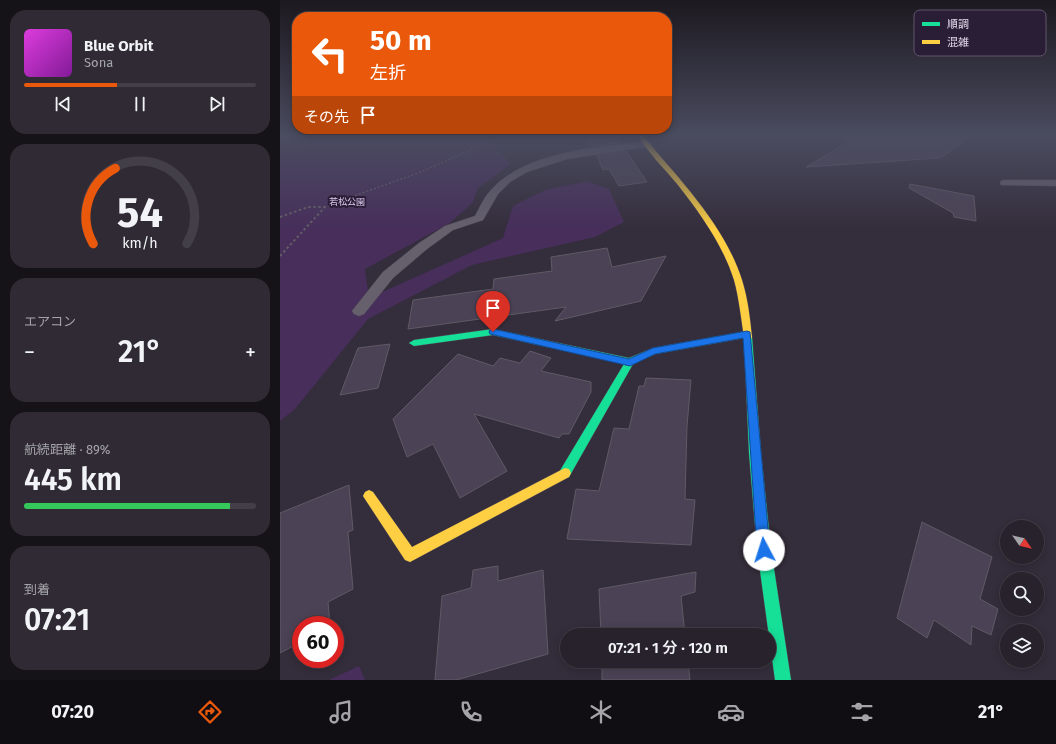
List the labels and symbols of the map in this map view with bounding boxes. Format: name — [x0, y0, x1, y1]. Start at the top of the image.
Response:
legend — [914, 10, 1046, 56]
text: 順調 — [947, 18, 969, 31]
text: 混雑 — [947, 36, 969, 49]
park label: 若松公園 — [329, 197, 365, 207]
pin — [476, 291, 510, 332]
north arrow — [1000, 520, 1044, 564]
position arrow — [743, 529, 785, 571]
speed limit sign: 60 — [292, 616, 344, 668]

